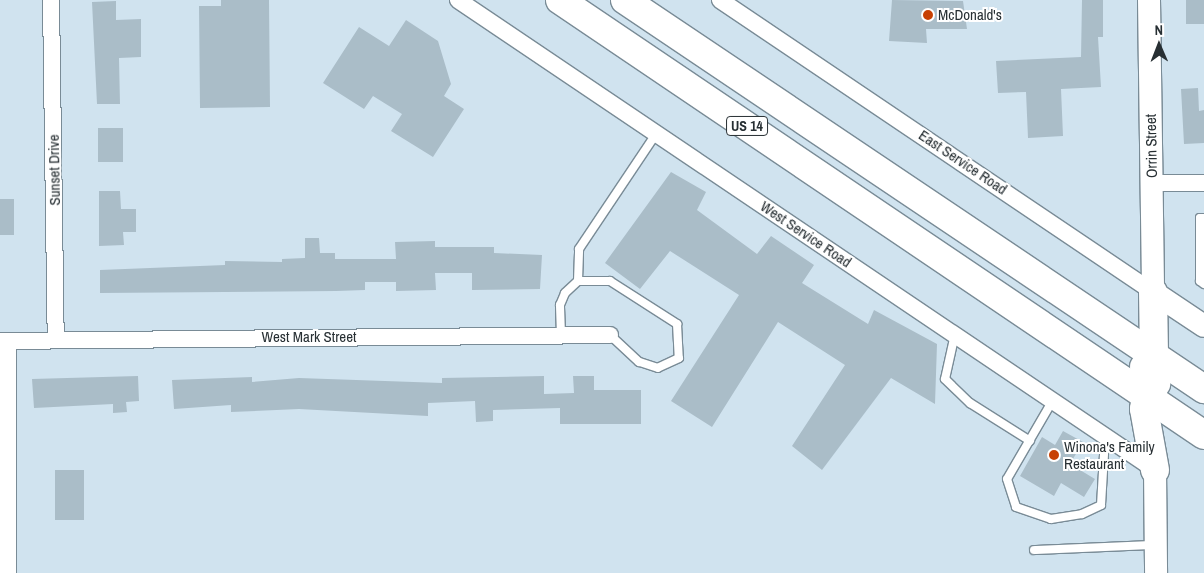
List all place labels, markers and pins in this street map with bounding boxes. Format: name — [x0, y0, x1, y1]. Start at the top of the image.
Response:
place label: McDonald's — [938, 6, 1002, 24]
marker: McDonald's — [922, 9, 934, 21]
place label: Winona's Family Restaurant — [1064, 437, 1155, 472]
marker: Winona's Family Restaurant — [1048, 449, 1060, 461]

